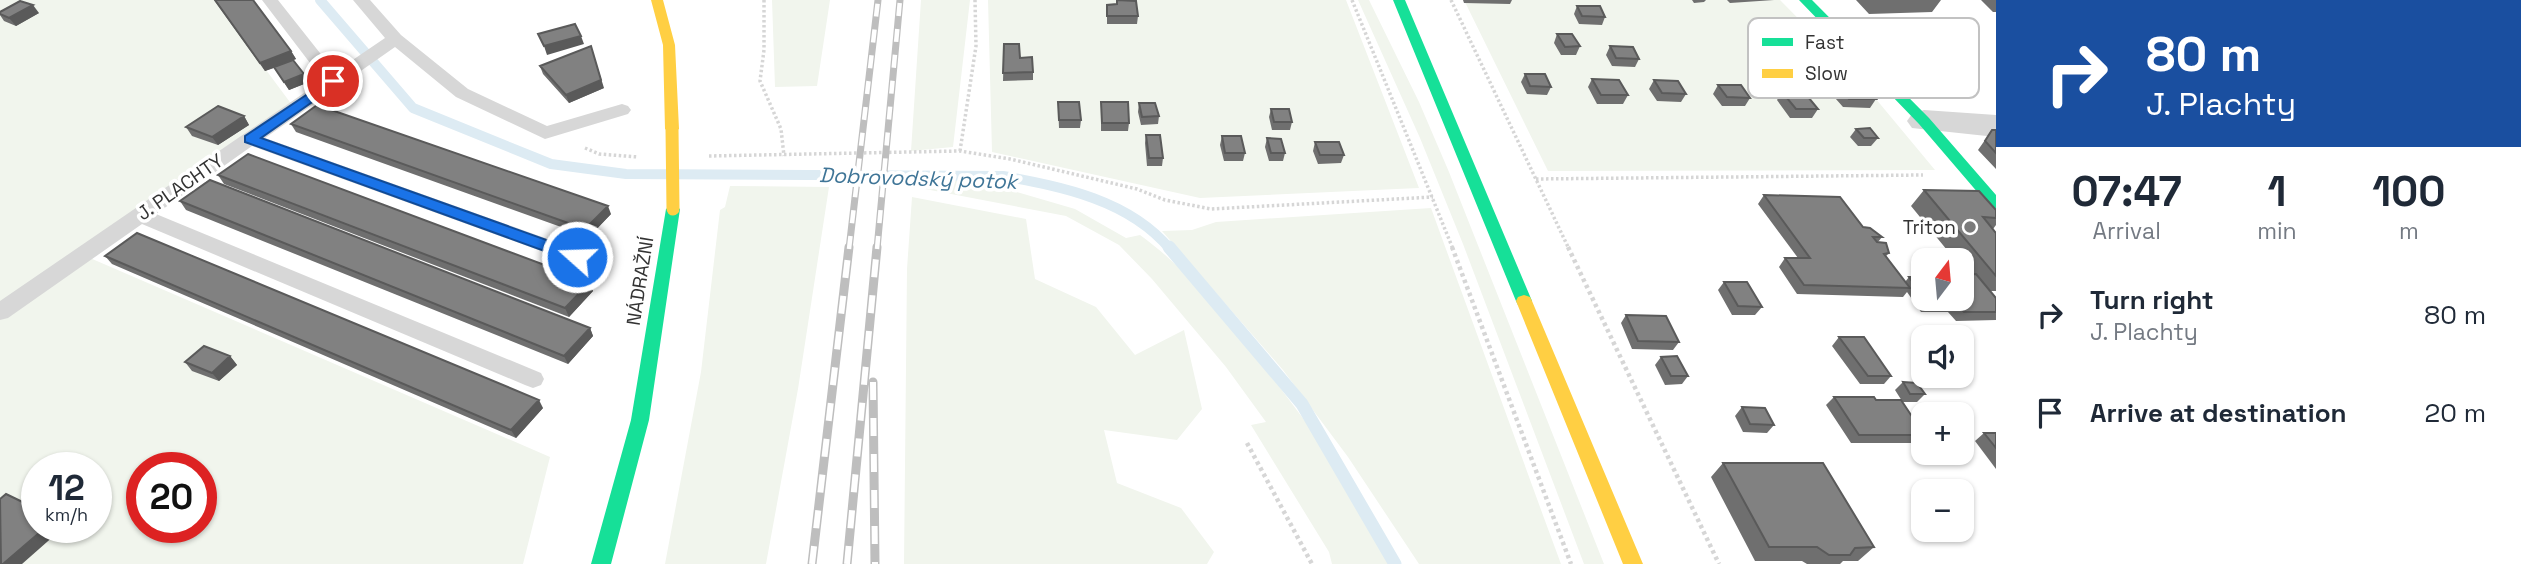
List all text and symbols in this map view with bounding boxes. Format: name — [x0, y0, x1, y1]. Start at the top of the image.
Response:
legend — [1748, 18, 1979, 98]
text: 80 m — [2146, 23, 2261, 85]
icon: right — [2031, 28, 2122, 119]
text: Fast — [1805, 30, 1845, 55]
pin — [303, 51, 363, 111]
text: Slow — [1805, 61, 1848, 86]
icon: arrive — [314, 62, 352, 100]
text: J. Plachty — [2146, 84, 2296, 124]
street label: J. PLACHTY — [132, 148, 229, 226]
water label: Dobrovodský potok — [819, 161, 1020, 195]
text: 07:47 — [2071, 165, 2182, 218]
text: 1 — [2267, 165, 2286, 218]
text: 100 — [2372, 165, 2446, 218]
place label: Triton — [1903, 215, 1956, 240]
text: Arrival — [2092, 216, 2161, 246]
text: min — [2257, 216, 2297, 246]
text: m — [2399, 216, 2419, 246]
marker: Triton — [1962, 219, 1978, 235]
position arrow — [540, 220, 614, 294]
street label: NÁDRAŽNÍ — [621, 235, 659, 327]
north arrow — [1911, 248, 1974, 312]
map controls — [1911, 248, 1974, 542]
text: Turn right — [2090, 283, 2214, 317]
icon: right — [2031, 296, 2069, 334]
text: 80 m — [2424, 298, 2486, 332]
text: J. Plachty — [2090, 317, 2198, 347]
button: sound — [1911, 325, 1974, 388]
icon: arrive — [2031, 394, 2069, 432]
text: Arrive at destination — [2090, 396, 2347, 430]
text: 20 m — [2425, 396, 2486, 430]
button: + — [1911, 402, 1974, 465]
speed limit sign: 20 — [126, 452, 217, 543]
text: 12 — [48, 466, 85, 510]
button: − — [1911, 479, 1974, 542]
text: km/h — [45, 503, 88, 526]

